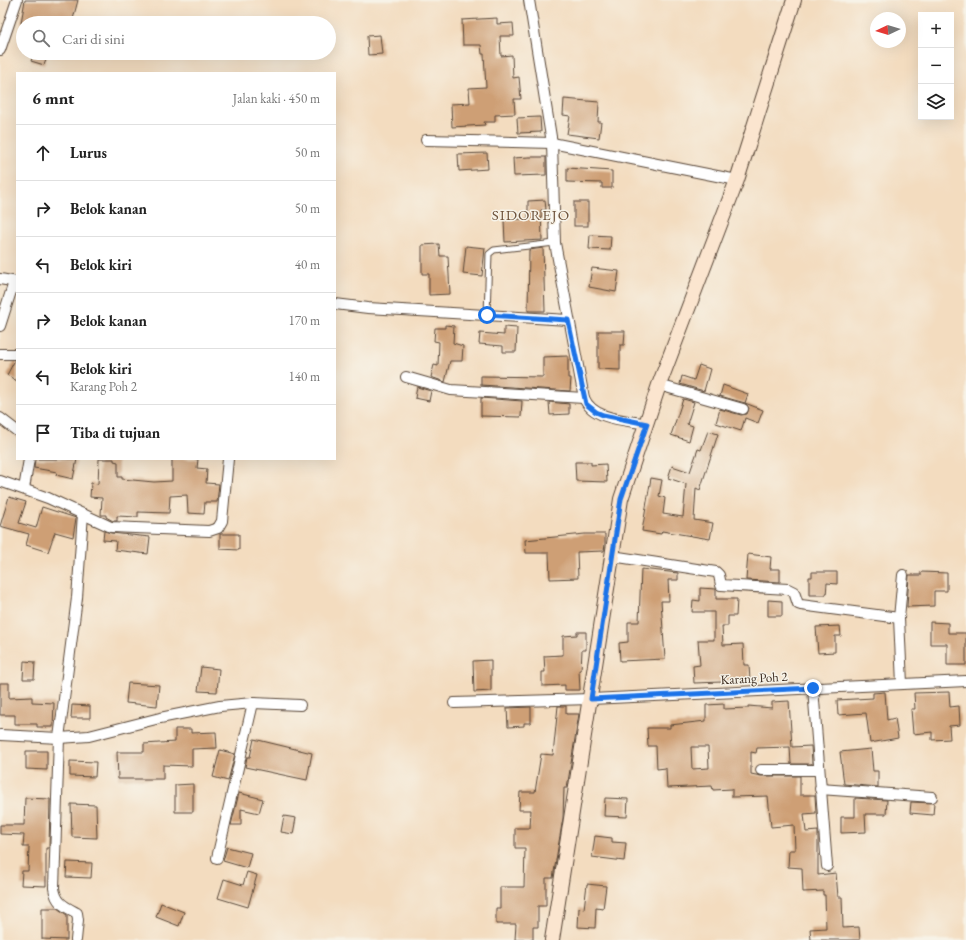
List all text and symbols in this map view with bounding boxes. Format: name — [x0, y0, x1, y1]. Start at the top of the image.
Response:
north arrow — [870, 12, 906, 48]
map controls — [918, 12, 954, 120]
button: + — [918, 12, 954, 48]
search box — [16, 16, 336, 60]
icon: search — [30, 27, 52, 49]
text: Cari di sini — [62, 29, 125, 48]
button: − — [918, 48, 954, 84]
button: layers — [918, 84, 954, 120]
text: 6 mnt — [32, 87, 74, 109]
text: Jalan kaki · 450 m — [233, 90, 320, 107]
icon: ahead — [32, 142, 54, 164]
text: Lurus — [70, 143, 107, 162]
text: 50 m — [295, 144, 320, 161]
icon: right — [32, 198, 54, 220]
text: Belok kanan — [70, 199, 147, 218]
text: 50 m — [295, 200, 320, 217]
district label: SIDOREJO — [492, 205, 570, 224]
icon: left — [32, 254, 54, 276]
text: Belok kiri — [70, 255, 132, 274]
text: 40 m — [295, 256, 320, 273]
route start — [478, 306, 496, 324]
icon: right — [32, 310, 54, 332]
text: Belok kanan — [70, 311, 147, 330]
text: 170 m — [289, 312, 320, 329]
text: Belok kiri — [70, 359, 132, 378]
icon: left — [32, 366, 54, 388]
text: 140 m — [289, 368, 320, 385]
text: Karang Poh 2 — [70, 378, 137, 395]
icon: arrive — [32, 422, 54, 444]
text: Tiba di tujuan — [70, 423, 160, 442]
street label: Karang Poh 2 — [720, 668, 789, 688]
route end — [804, 679, 822, 697]

